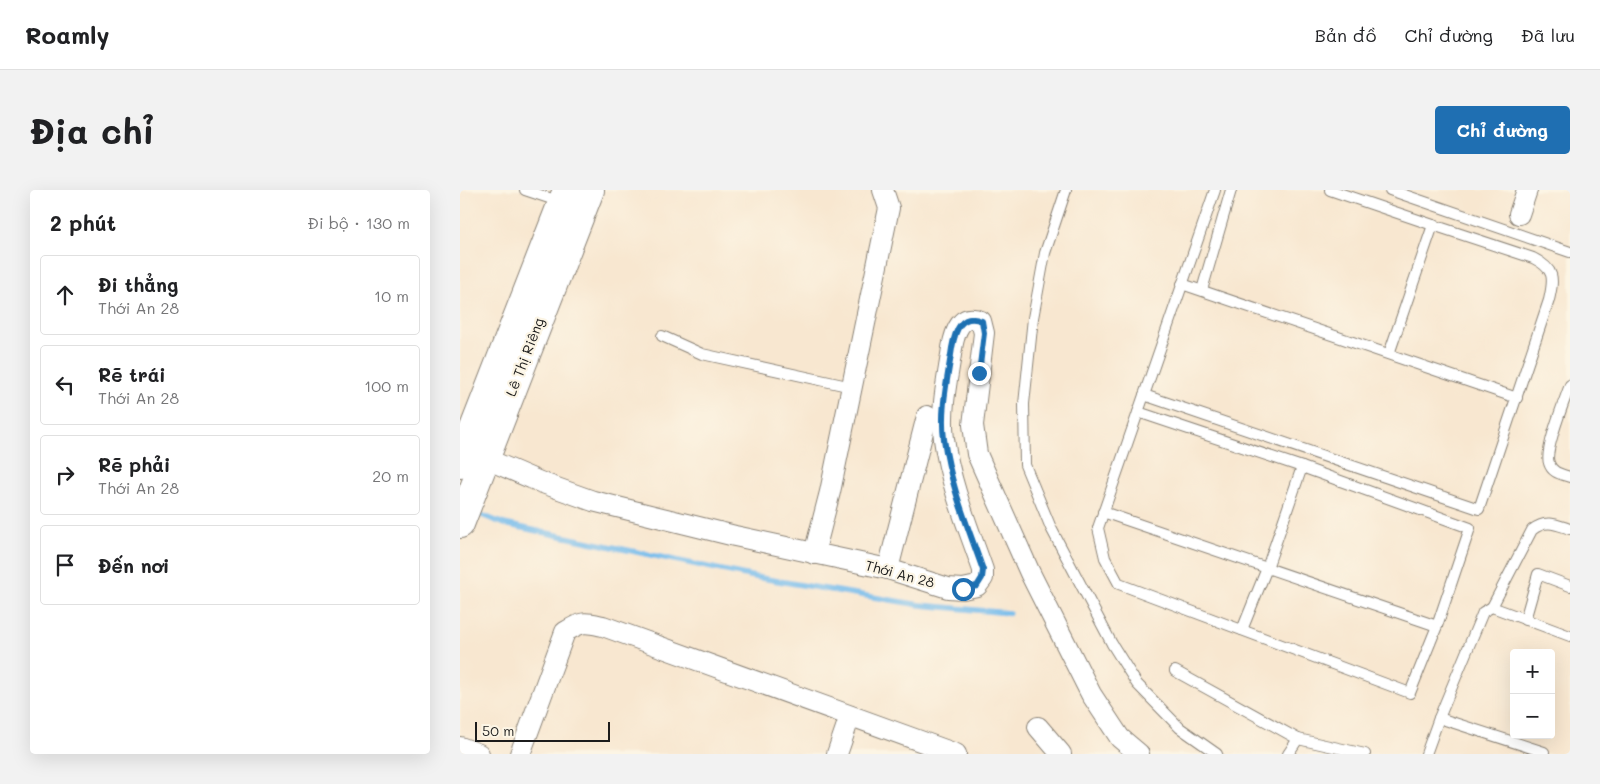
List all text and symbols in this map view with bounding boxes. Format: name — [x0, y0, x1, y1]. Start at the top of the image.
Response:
text: Roamly — [25, 19, 109, 50]
text: Bản đồ — [1315, 23, 1377, 47]
text: Chỉ đường — [1405, 23, 1493, 47]
text: Đã lưu — [1521, 23, 1575, 47]
button: Chỉ đường — [1435, 106, 1570, 154]
text: Địa chỉ — [30, 107, 155, 153]
text: 2 phút — [50, 209, 116, 236]
text: Đi bộ · 130 m — [307, 212, 410, 233]
text: Đi thẳng — [98, 272, 178, 297]
icon: ahead — [51, 281, 79, 309]
text: 10 m — [374, 285, 409, 306]
text: Thới An 28 — [98, 297, 179, 318]
street label: Lê Thị Riêng — [501, 315, 548, 399]
text: Rẽ trái — [98, 362, 166, 387]
route end — [968, 362, 991, 385]
icon: left — [51, 371, 79, 399]
text: 100 m — [364, 375, 409, 396]
text: Thới An 28 — [98, 387, 179, 408]
text: Rẽ phải — [98, 452, 170, 477]
icon: right — [51, 461, 79, 489]
text: 20 m — [372, 465, 409, 486]
text: Thới An 28 — [98, 477, 179, 498]
icon: arrive — [51, 551, 79, 579]
text: Đến nơi — [98, 553, 170, 578]
street label: Thới An 28 — [863, 555, 937, 592]
route start — [952, 578, 975, 601]
map controls — [1510, 649, 1555, 739]
button: + — [1510, 649, 1555, 694]
button: − — [1510, 694, 1555, 739]
scale bar — [475, 719, 610, 742]
text: 50 m — [482, 721, 514, 740]

